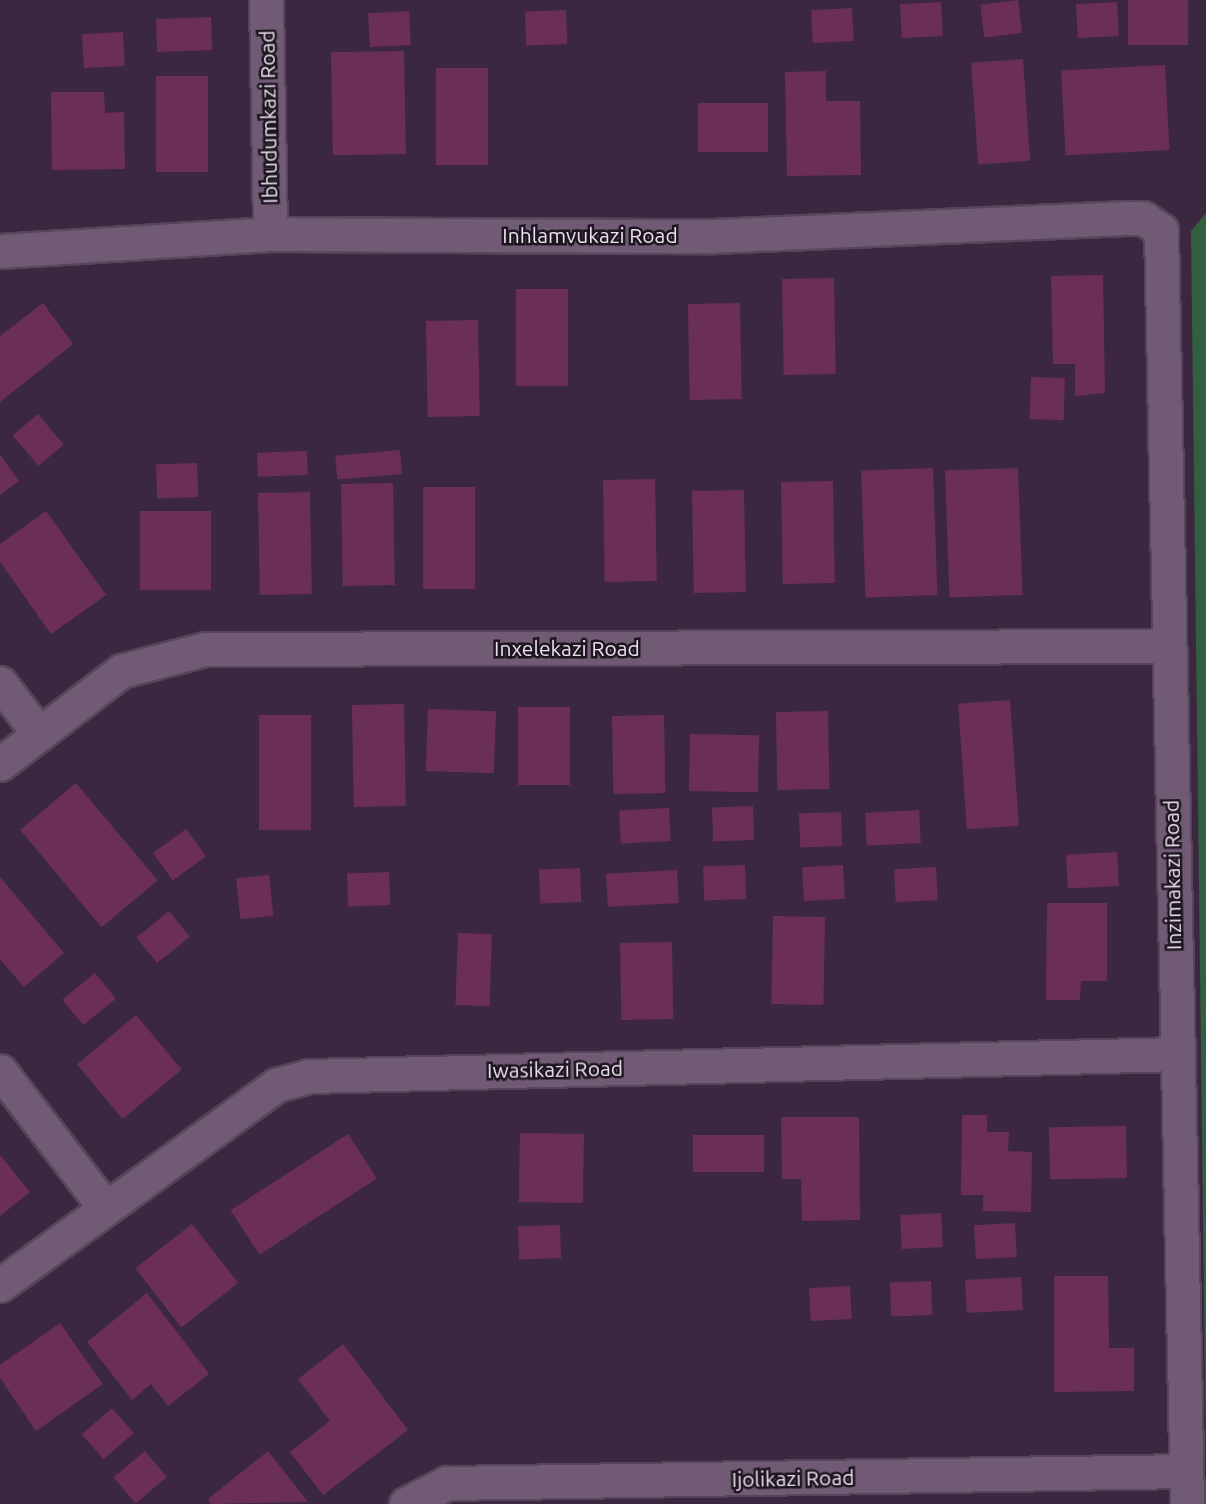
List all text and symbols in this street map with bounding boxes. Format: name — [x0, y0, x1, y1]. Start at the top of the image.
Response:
street label: Ibhudumkazi Road — [254, 30, 282, 204]
street label: Inhlamvukazi Road — [502, 222, 678, 248]
street label: Inxelekazi Road — [494, 635, 640, 661]
street label: Inzimakazi Road — [1158, 800, 1186, 950]
street label: Iwasikazi Road — [487, 1055, 623, 1083]
street label: Ijolikazi Road — [731, 1464, 855, 1492]

